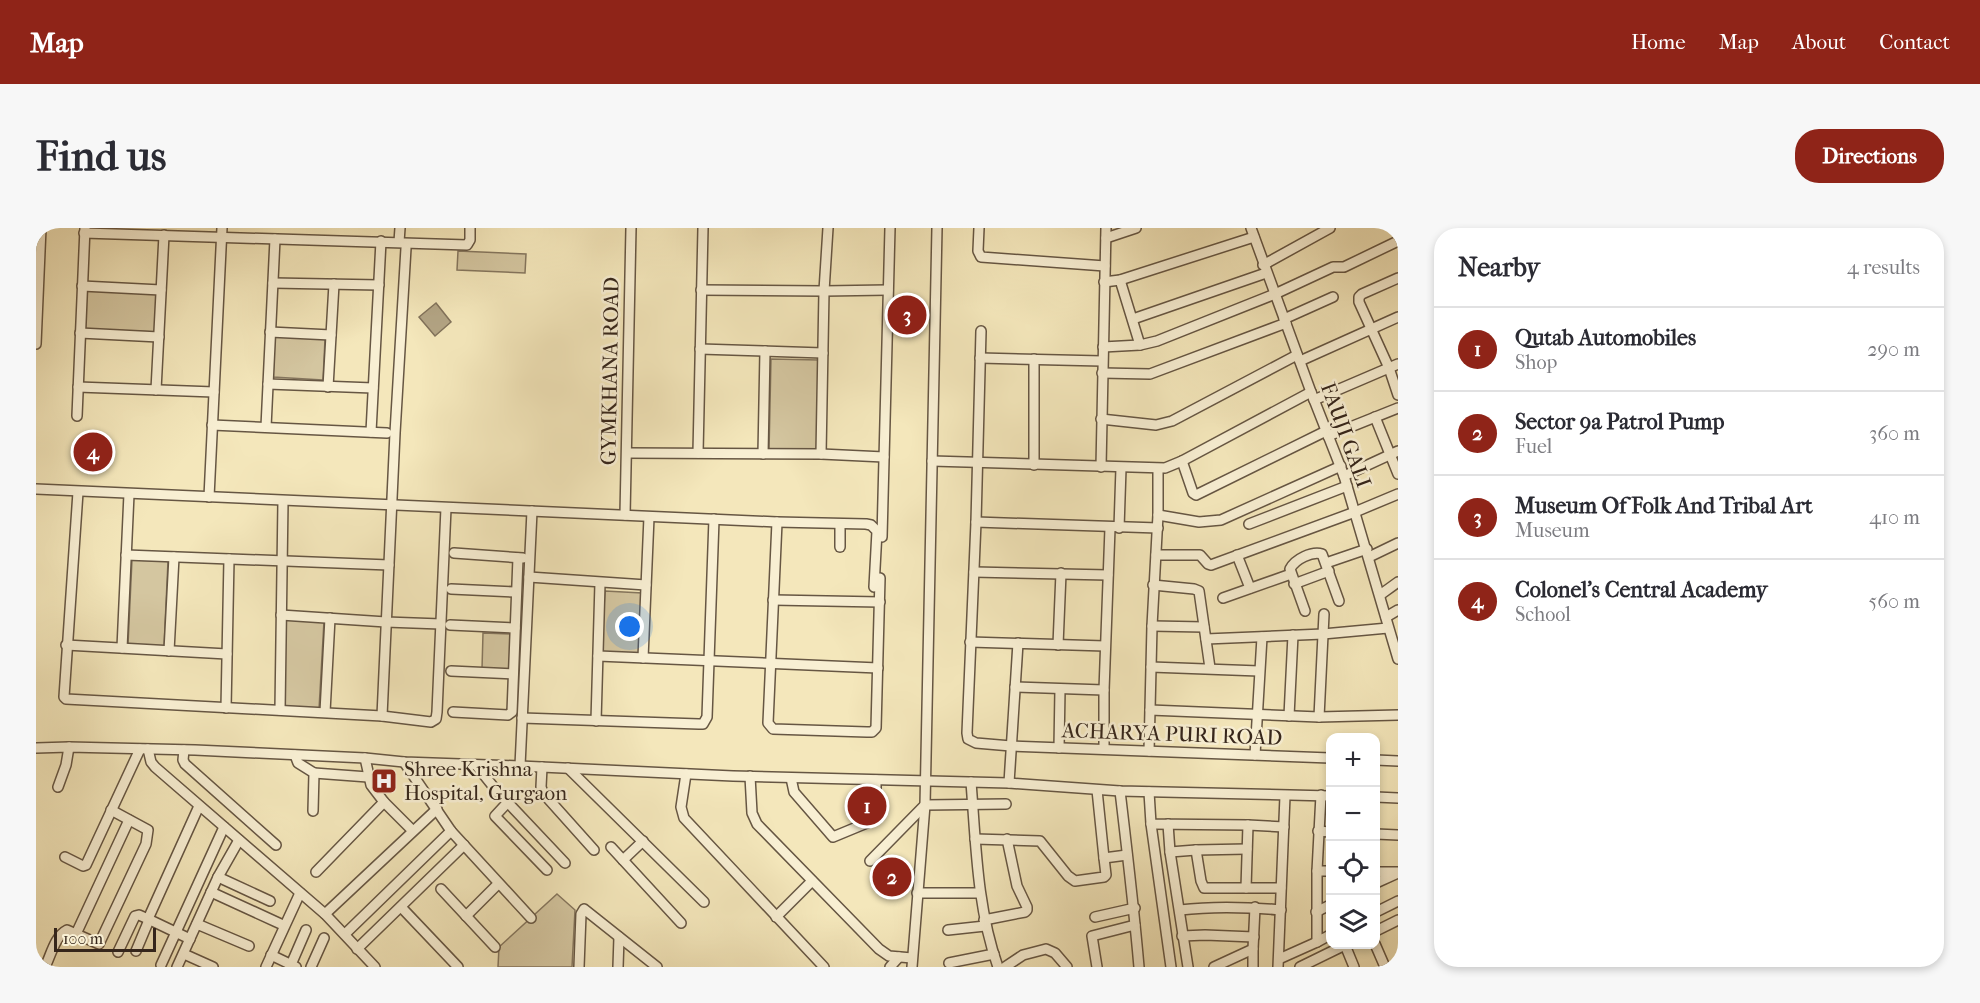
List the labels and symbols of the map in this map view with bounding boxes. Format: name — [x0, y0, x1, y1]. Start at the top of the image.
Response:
street label: GYMKHANA ROAD — [596, 277, 624, 465]
pin: 3 — [888, 292, 926, 338]
street label: FAUJI GALI — [1316, 379, 1376, 491]
pin: 4 — [74, 430, 112, 474]
your location — [615, 612, 644, 641]
street label: ACHARYA PURI ROAD — [1060, 718, 1283, 750]
place label: Shree Krishna Hospital, Gurgaon — [404, 757, 567, 805]
hospital icon: Shree Krishna Hospital, Gurgaon — [369, 766, 399, 796]
pin: 1 — [848, 784, 886, 828]
pin: 2 — [872, 854, 912, 900]
scale bar — [54, 925, 156, 952]

